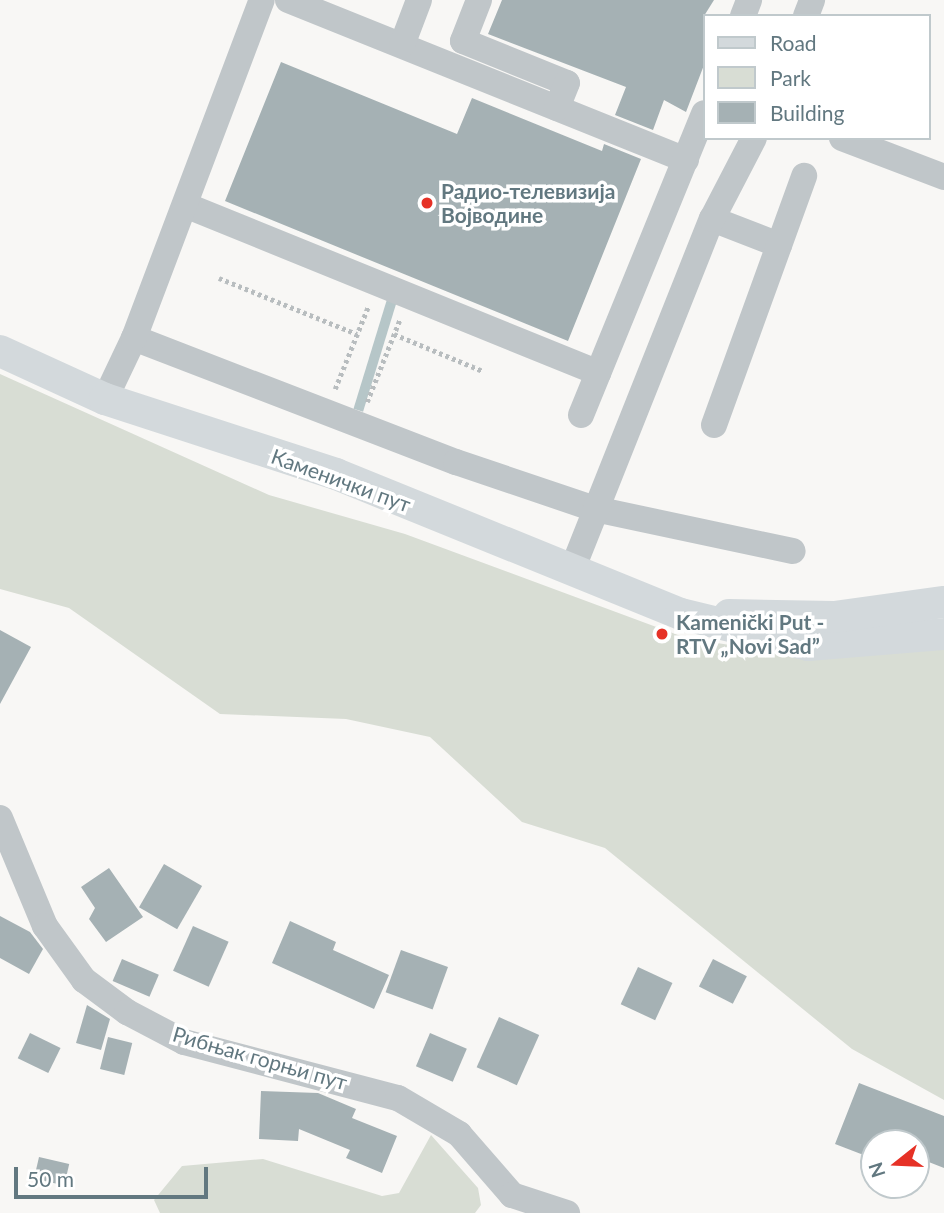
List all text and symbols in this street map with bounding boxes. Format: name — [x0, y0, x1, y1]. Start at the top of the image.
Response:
legend — [702, 14, 930, 140]
text: Road — [770, 30, 817, 55]
text: Park — [770, 65, 811, 90]
text: Building — [770, 100, 845, 125]
place label: Радио-телевизија Војводине — [441, 178, 616, 228]
marker: Радио-телевизија Војводине — [419, 195, 435, 211]
street label: Каменички пут — [268, 443, 414, 517]
place label: Kamenički Put - RTV „Novi Sad” — [676, 609, 824, 659]
marker: Kamenički Put - RTV „Novi Sad” — [654, 626, 670, 642]
street label: Рибњак горњи пут — [170, 1021, 350, 1095]
north arrow — [860, 1129, 930, 1199]
scale bar — [18, 1154, 212, 1198]
text: N — [863, 1160, 890, 1181]
text: 50 m — [27, 1166, 74, 1191]

